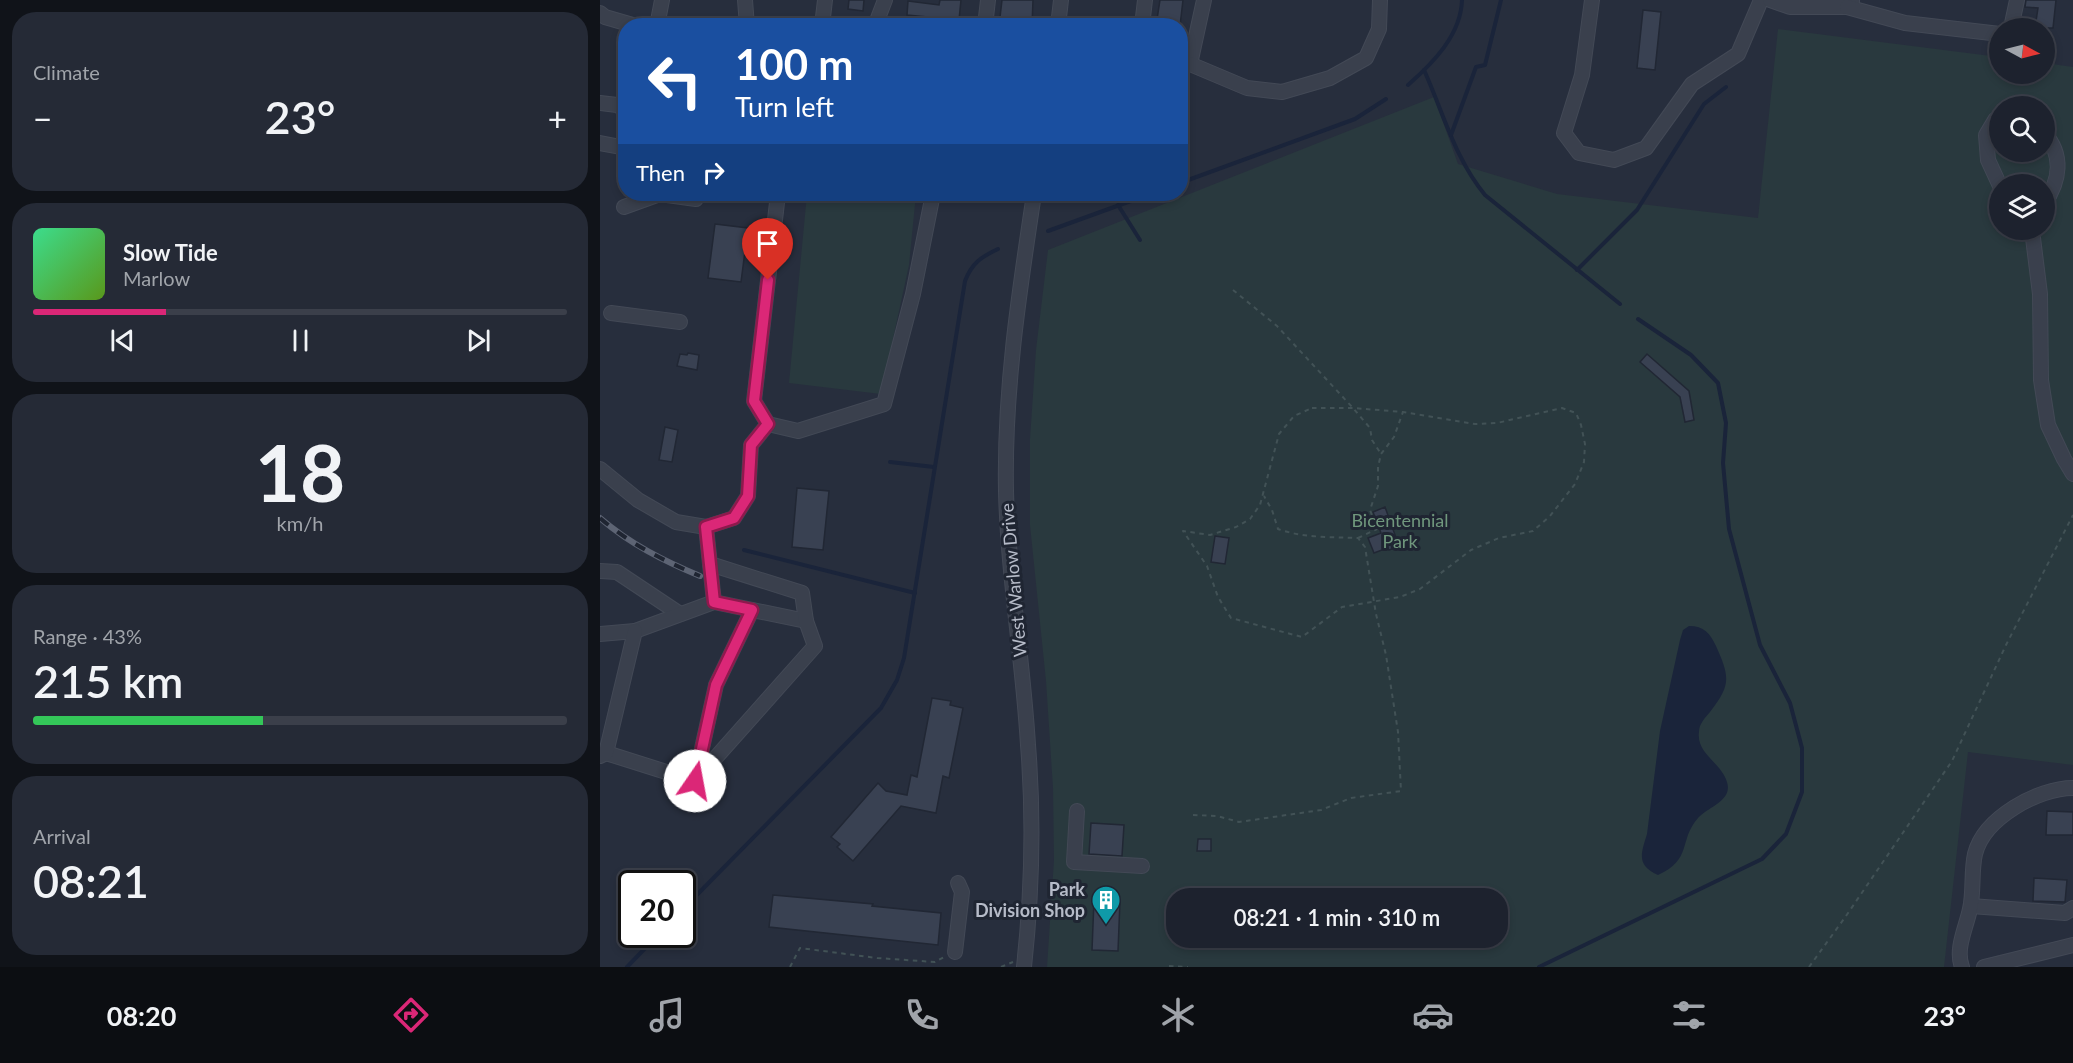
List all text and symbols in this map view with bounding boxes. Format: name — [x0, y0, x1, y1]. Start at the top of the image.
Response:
north arrow — [1989, 18, 2055, 84]
map controls — [1989, 18, 2055, 240]
text: 100 m — [735, 39, 853, 89]
icon: left — [636, 42, 714, 120]
text: Climate — [33, 60, 100, 84]
text: 23° — [265, 90, 335, 144]
text: Turn left — [735, 90, 834, 123]
button: search — [1989, 96, 2055, 162]
text: − — [33, 98, 52, 138]
text: + — [548, 98, 567, 138]
icon: right — [697, 156, 730, 189]
text: Then — [636, 159, 685, 186]
button: layers — [1989, 174, 2055, 240]
pin — [742, 218, 793, 280]
icon: arrive — [751, 227, 784, 260]
text: Slow Tide — [123, 239, 218, 266]
text: Marlow — [123, 266, 190, 290]
icon: previous — [106, 324, 139, 357]
icon: pause — [284, 324, 317, 357]
icon: next — [462, 324, 495, 357]
text: 18 — [255, 425, 345, 519]
street label: West Warlow Drive — [995, 502, 1031, 658]
park label: Bicentennial Park — [1351, 509, 1449, 552]
text: km/h — [277, 511, 323, 535]
text: Range · 43% — [33, 624, 142, 648]
text: 215 km — [33, 654, 183, 708]
position arrow — [663, 749, 727, 813]
text: Arrival — [33, 824, 91, 848]
text: 08:21 — [33, 854, 149, 908]
speed limit sign: 20 — [618, 870, 696, 948]
place label: Park Division Shop — [975, 878, 1085, 921]
building icon: Park Division Shop — [1090, 884, 1122, 926]
text: 08:21 · 1 min · 310 m — [1234, 904, 1440, 931]
icon: directions — [390, 994, 432, 1036]
icon: music — [646, 994, 688, 1036]
icon: phone — [901, 994, 943, 1036]
icon: climate — [1157, 994, 1199, 1036]
icon: car — [1412, 994, 1454, 1036]
icon: filters — [1668, 994, 1710, 1036]
text: 08:20 — [107, 999, 176, 1032]
text: 23° — [1924, 999, 1966, 1032]

